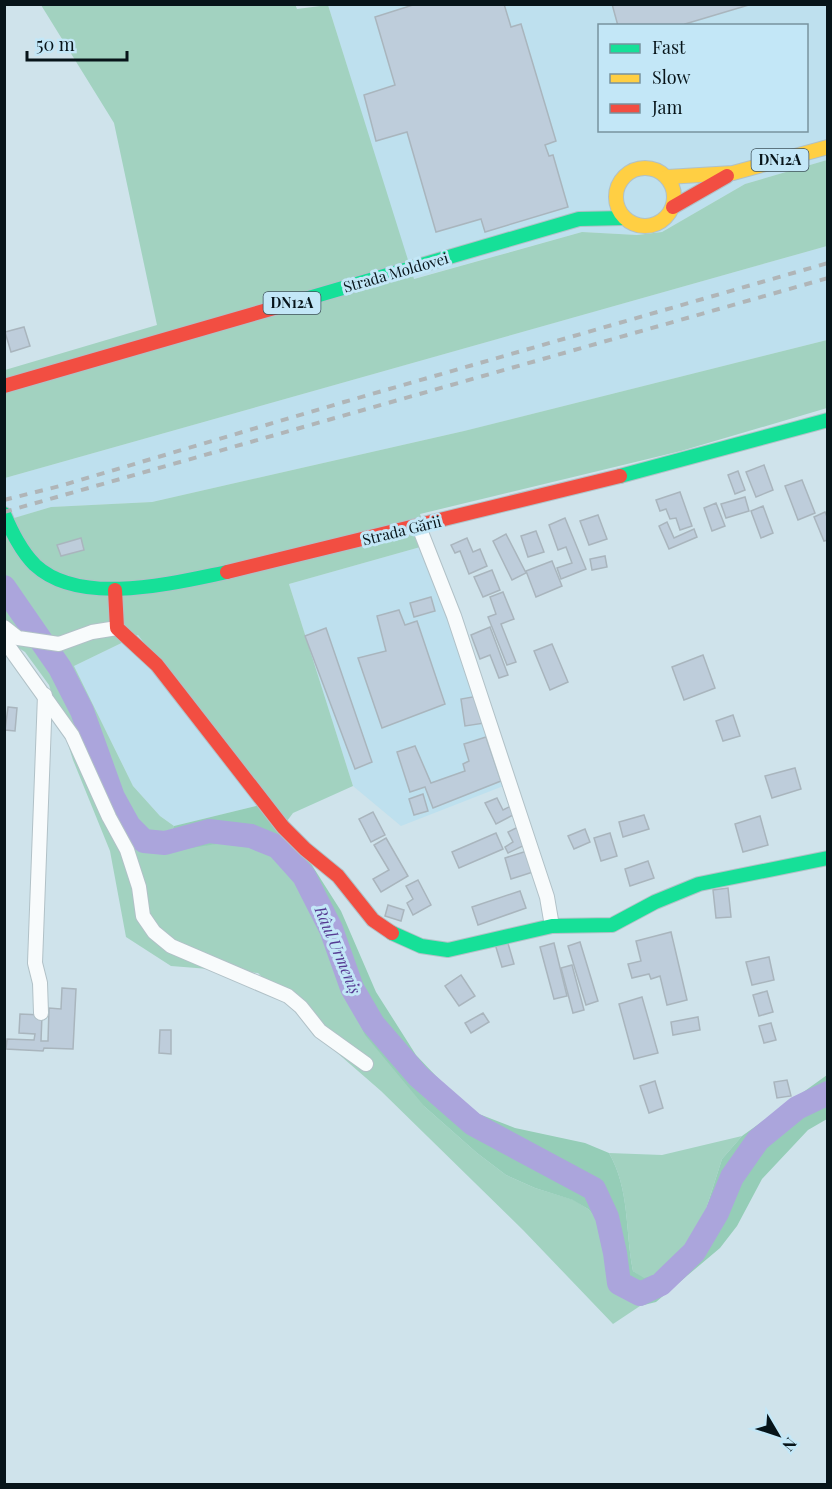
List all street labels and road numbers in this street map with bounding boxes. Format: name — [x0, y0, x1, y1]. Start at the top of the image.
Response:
road number: DN12A — [752, 149, 808, 171]
street label: Strada Moldovei — [341, 247, 451, 297]
road number: DN12A — [264, 292, 320, 314]
street label: Strada Gării — [360, 510, 444, 549]

